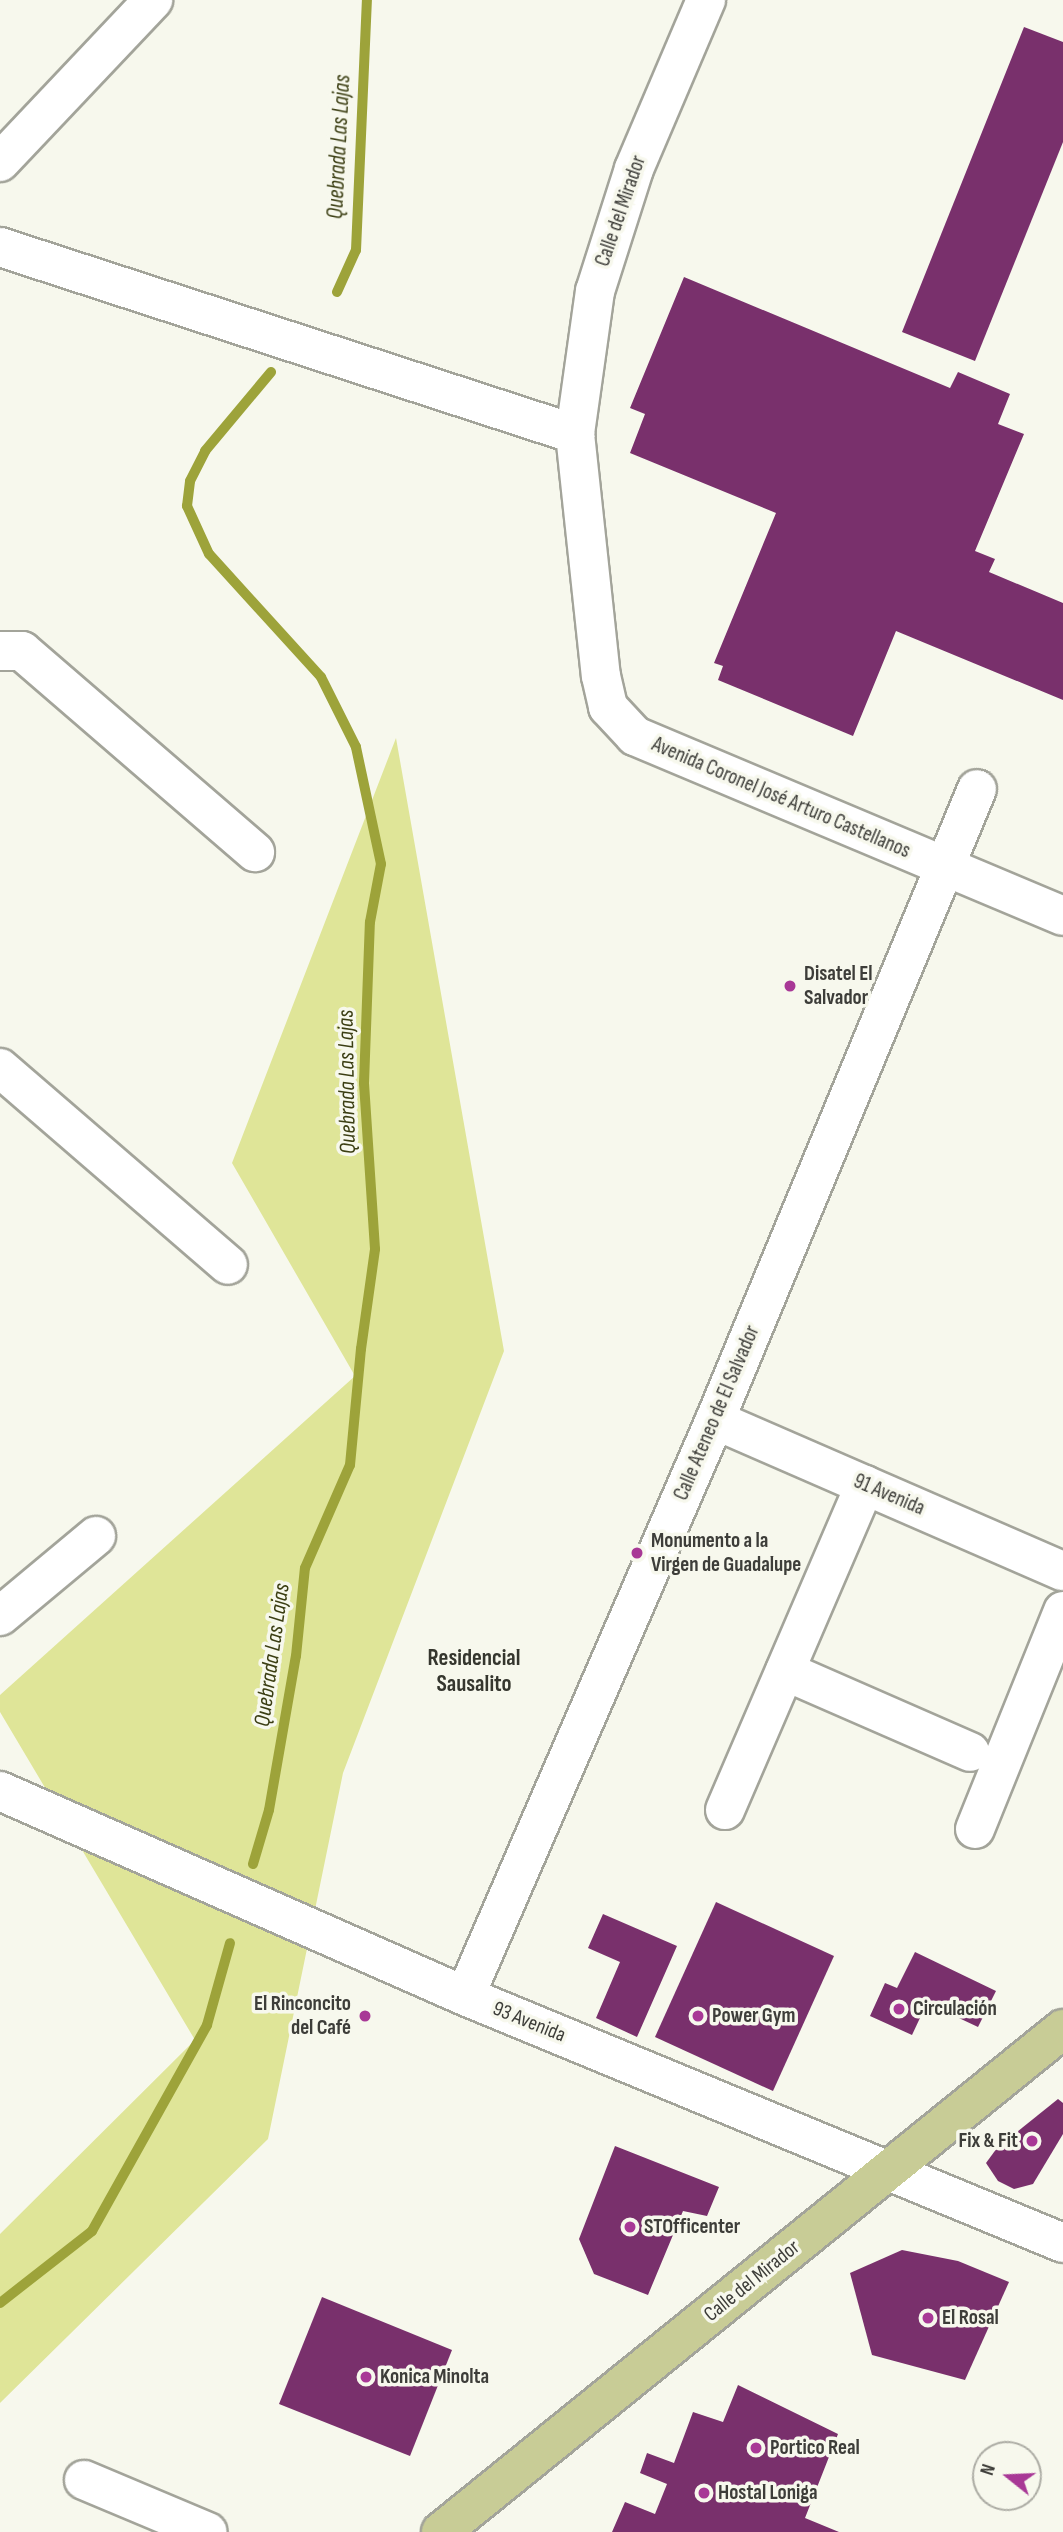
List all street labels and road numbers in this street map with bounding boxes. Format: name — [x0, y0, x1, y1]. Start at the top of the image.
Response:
street label: Calle del Mirador — [590, 152, 652, 270]
street label: Avenida Coronel José Arturo Castellanos — [648, 732, 914, 864]
street label: Calle Ateneo de El Salvador — [669, 1322, 765, 1504]
street label: 91 Avenida — [850, 1469, 928, 1521]
street label: 93 Avenida — [489, 1996, 569, 2048]
street label: Calle del Mirador — [699, 2235, 805, 2327]

